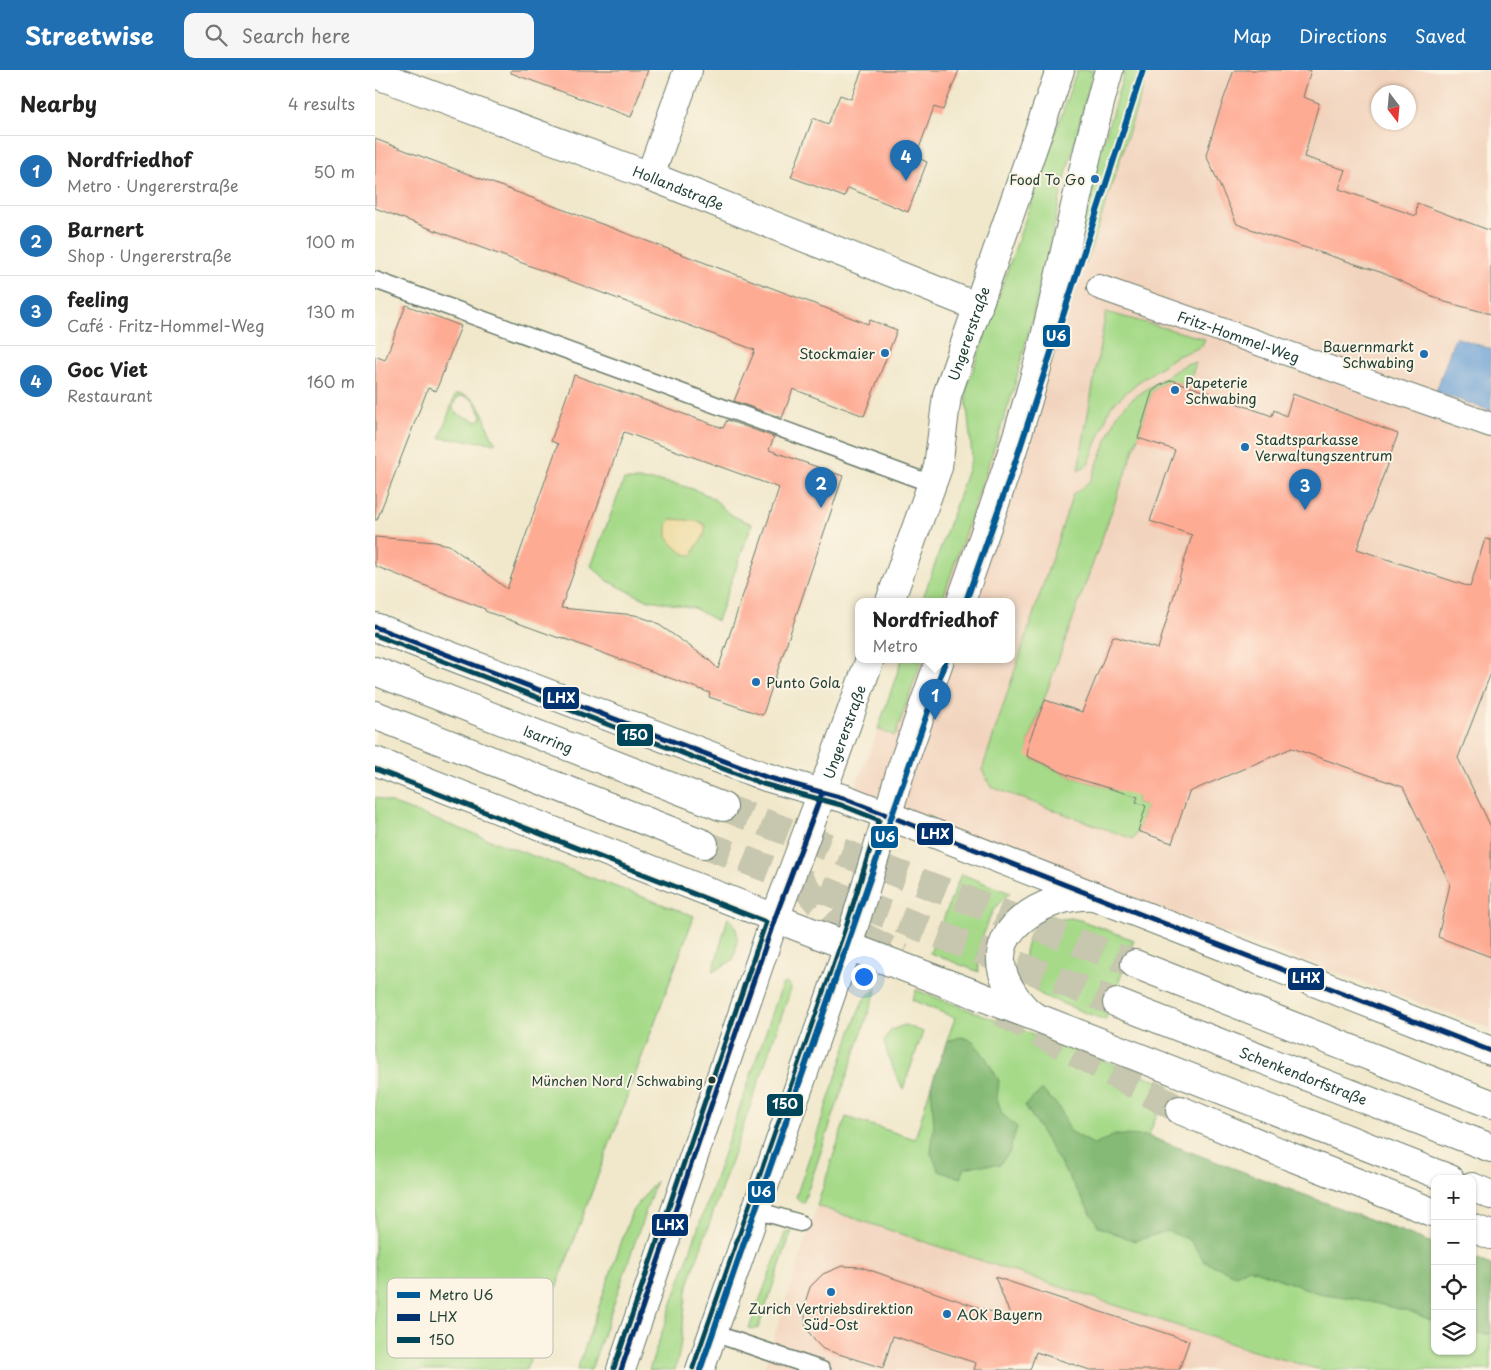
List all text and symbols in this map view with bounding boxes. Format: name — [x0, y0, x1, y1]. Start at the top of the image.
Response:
search box — [184, 13, 534, 58]
text: Streetwise — [25, 17, 154, 53]
icon: search — [202, 21, 230, 49]
text: Search here — [242, 21, 350, 49]
text: Map — [1233, 22, 1271, 49]
text: Directions — [1299, 22, 1387, 49]
text: Saved — [1415, 22, 1466, 49]
north arrow — [1371, 85, 1416, 130]
text: Nearby — [20, 87, 97, 119]
text: 4 results — [288, 91, 355, 115]
pin: 4 — [890, 140, 922, 181]
text: Nordfriedhof — [67, 145, 192, 173]
text: 1 — [32, 159, 40, 183]
text: 50 m — [314, 159, 355, 183]
street label: Hollandstraße — [630, 160, 727, 215]
place label: Food To Go — [1009, 169, 1085, 190]
text: Metro · Ungererstraße — [67, 173, 239, 197]
marker: Food To Go — [1089, 173, 1101, 185]
text: Barnert — [67, 215, 144, 243]
text: 2 — [30, 229, 42, 253]
text: 100 m — [306, 229, 355, 253]
text: Shop · Ungererstraße — [67, 243, 232, 267]
street label: Ungererstraße — [942, 284, 994, 383]
text: feeling — [67, 285, 129, 313]
text: 3 — [31, 299, 41, 323]
text: 130 m — [307, 299, 355, 323]
street label: Fritz-Hommel-Weg — [1175, 305, 1303, 367]
text: Café · Fritz-Hommel-Weg — [67, 313, 264, 337]
line badge: U6 — [1042, 324, 1071, 348]
text: U6 — [1046, 325, 1066, 346]
place label: Bauernmarkt Schwabing — [1323, 336, 1414, 373]
place label: Stockmaier — [799, 343, 876, 364]
marker: Stockmaier — [879, 347, 891, 359]
marker: Bauernmarkt Schwabing — [1418, 348, 1430, 360]
text: Goc Viet — [67, 355, 148, 383]
text: 4 — [31, 369, 41, 393]
text: 160 m — [307, 369, 355, 393]
place label: Papeterie Schwabing — [1185, 372, 1257, 409]
text: Restaurant — [67, 383, 153, 407]
marker: Papeterie Schwabing — [1169, 384, 1181, 396]
place label: Stadtsparkasse Verwaltungszentrum — [1255, 429, 1392, 466]
marker: Stadtsparkasse Verwaltungszentrum — [1239, 441, 1251, 453]
pin: 2 — [805, 467, 837, 508]
pin: 3 — [1289, 469, 1321, 510]
popup — [855, 598, 1015, 663]
text: Nordfriedhof — [872, 605, 998, 633]
text: Metro — [872, 633, 918, 657]
place label: Punto Gola — [766, 672, 841, 693]
marker: Punto Gola — [750, 676, 762, 688]
pin: 1 — [919, 679, 951, 720]
street label: Ungererstraße — [817, 682, 870, 782]
line badge: LHX — [542, 686, 580, 710]
text: LHX — [547, 687, 576, 708]
street label: Isarring — [521, 720, 576, 758]
line badge: 150 — [616, 723, 654, 747]
text: 150 — [622, 724, 648, 745]
line badge: LHX — [916, 822, 954, 846]
text: LHX — [921, 823, 950, 844]
line badge: U6 — [870, 825, 899, 849]
text: U6 — [875, 826, 895, 847]
your location — [851, 964, 877, 990]
line badge: LHX — [1287, 967, 1325, 991]
text: LHX — [1292, 967, 1321, 988]
street label: Schenkendorfstraße — [1236, 1041, 1370, 1110]
place label: München Nord / Schwabing — [531, 1071, 703, 1090]
marker: München Nord / Schwabing — [707, 1075, 717, 1085]
line badge: 150 — [766, 1093, 804, 1117]
text: 150 — [772, 1093, 798, 1114]
map controls — [1431, 1175, 1476, 1355]
button: + — [1431, 1175, 1476, 1220]
line badge: U6 — [747, 1180, 776, 1204]
text: U6 — [751, 1181, 771, 1202]
line badge: LHX — [651, 1213, 689, 1237]
text: LHX — [656, 1214, 685, 1235]
button: − — [1431, 1220, 1476, 1265]
button: locate — [1431, 1265, 1476, 1310]
legend — [387, 1278, 553, 1358]
text: Metro U6 — [429, 1284, 493, 1305]
marker: Zurich Vertriebsdirektion Süd-Ost — [825, 1286, 837, 1298]
place label: Zurich Vertriebsdirektion Süd-Ost — [749, 1298, 913, 1335]
place label: AOK Bayern — [957, 1304, 1043, 1325]
text: LHX — [429, 1306, 457, 1327]
marker: AOK Bayern — [941, 1308, 953, 1320]
button: layers — [1431, 1310, 1476, 1355]
text: 150 — [429, 1329, 454, 1350]

